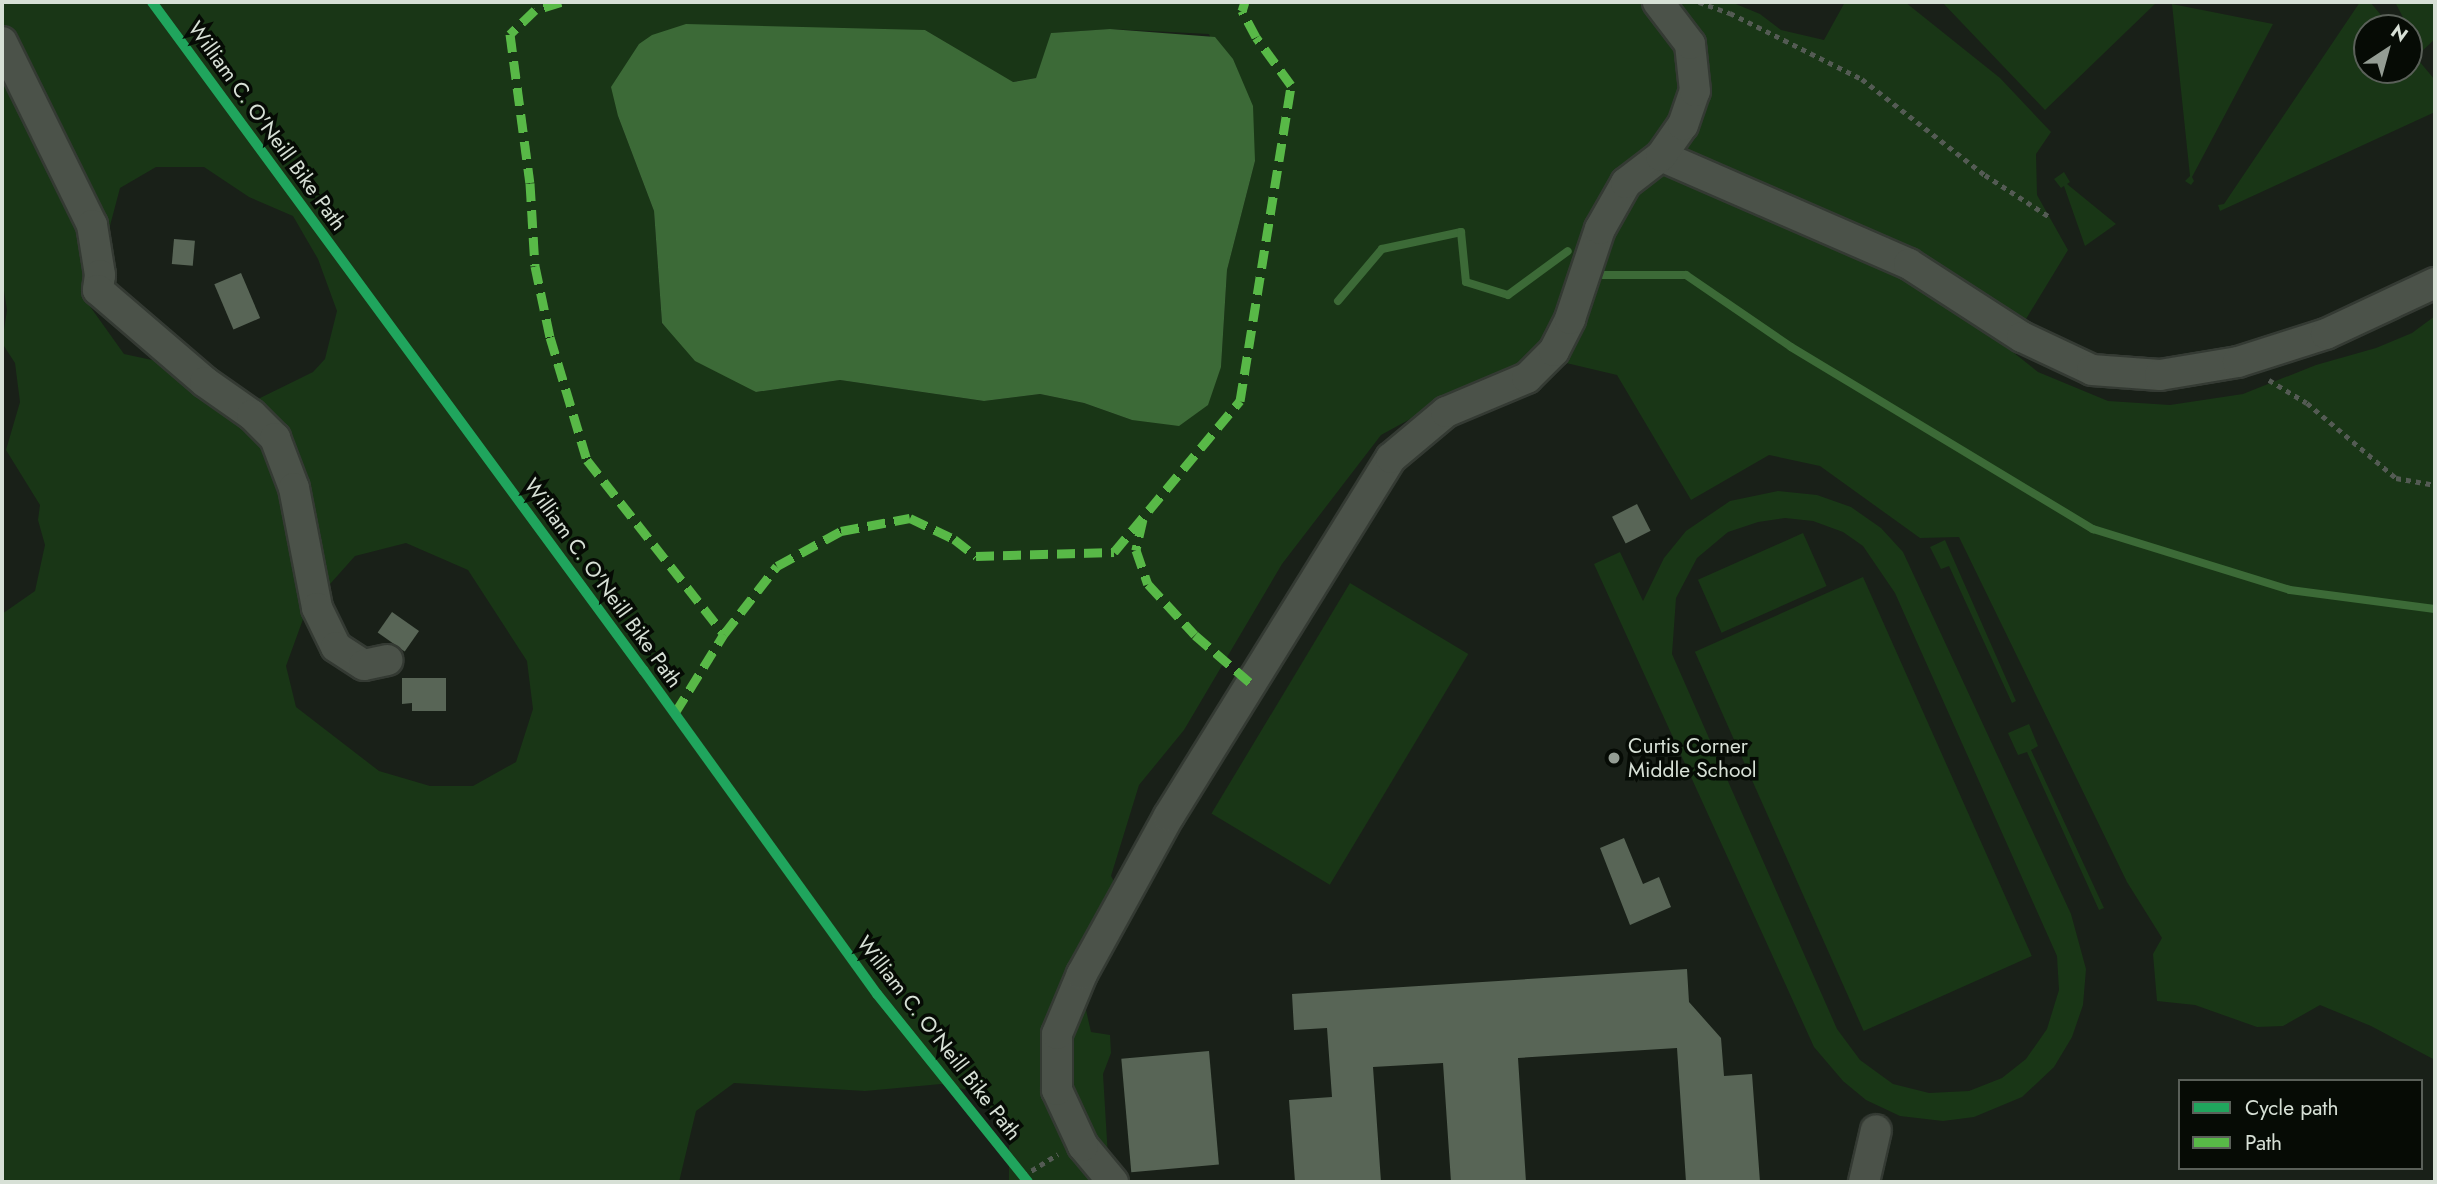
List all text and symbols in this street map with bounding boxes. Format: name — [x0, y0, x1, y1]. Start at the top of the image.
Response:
north arrow — [2353, 14, 2423, 84]
street label: William C. O'Neill Bike Path — [183, 17, 351, 235]
text: N — [2385, 18, 2414, 49]
street label: William C. O'Neill Bike Path — [519, 474, 687, 692]
place label: Curtis Corner Middle School — [1628, 733, 1757, 783]
marker: Curtis Corner Middle School — [1606, 750, 1622, 766]
street label: William C. O'Neill Bike Path — [851, 931, 1027, 1145]
legend — [2178, 1079, 2423, 1170]
text: Cycle path — [2245, 1093, 2338, 1123]
text: Path — [2245, 1128, 2282, 1158]

